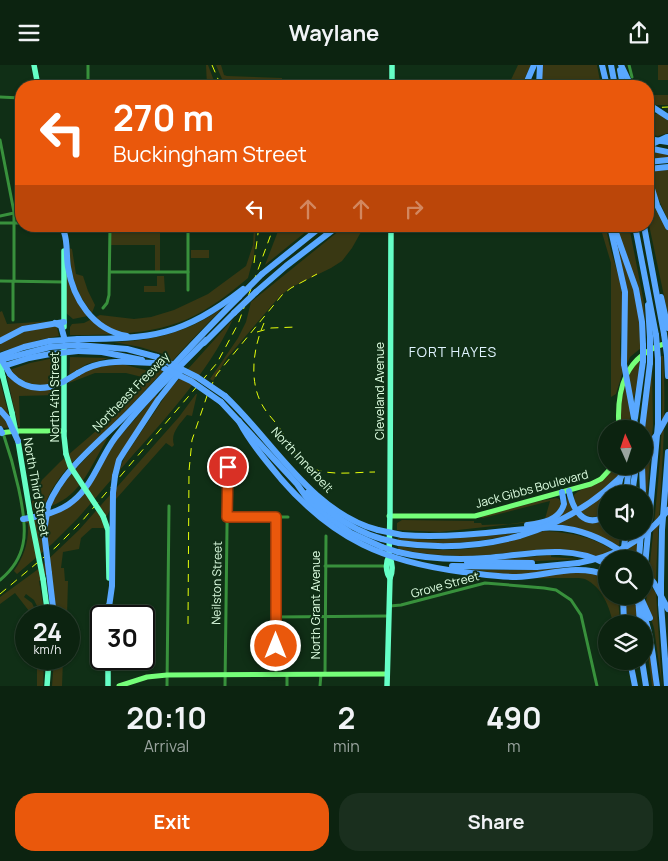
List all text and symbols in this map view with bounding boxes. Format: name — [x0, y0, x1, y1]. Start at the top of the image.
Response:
text: Waylane — [289, 18, 379, 48]
icon: menu — [15, 19, 43, 47]
icon: share — [625, 19, 653, 47]
text: 270 m — [113, 94, 214, 142]
icon: left — [30, 100, 95, 165]
text: Buckingham Street — [113, 139, 307, 169]
icon: left — [241, 195, 269, 223]
icon: ahead — [294, 195, 322, 223]
icon: ahead — [347, 195, 375, 223]
icon: right — [400, 195, 428, 223]
street label: Cleveland Avenue — [371, 342, 388, 440]
district label: FORT HAYES — [409, 342, 497, 361]
street label: Northeast Freeway — [88, 348, 173, 435]
street label: North 4th Street — [46, 351, 63, 442]
north arrow — [598, 420, 652, 475]
map controls — [598, 420, 653, 670]
street label: North Innerbelt — [267, 423, 337, 496]
street label: North Third Street — [19, 436, 54, 538]
pin — [207, 446, 249, 488]
icon: arrive — [214, 453, 242, 481]
street label: Jack Gibbs Boulevard — [474, 465, 590, 512]
button: sound — [598, 485, 653, 540]
street label: Neilston Street — [207, 541, 226, 625]
button: search — [598, 550, 653, 605]
street label: North Grant Avenue — [307, 551, 324, 659]
street label: Grove Street — [409, 567, 481, 602]
speed limit sign: 30 — [90, 605, 155, 670]
text: 24 — [33, 614, 62, 649]
button: layers — [598, 615, 653, 670]
position arrow — [249, 619, 301, 671]
text: km/h — [34, 641, 61, 658]
text: 20:10 — [126, 697, 207, 738]
text: 2 — [337, 697, 355, 738]
text: 490 — [486, 697, 542, 738]
text: Arrival — [144, 735, 189, 757]
text: min — [333, 735, 360, 757]
text: m — [507, 735, 521, 757]
button: Exit — [15, 793, 329, 851]
button: Share — [339, 793, 653, 851]

